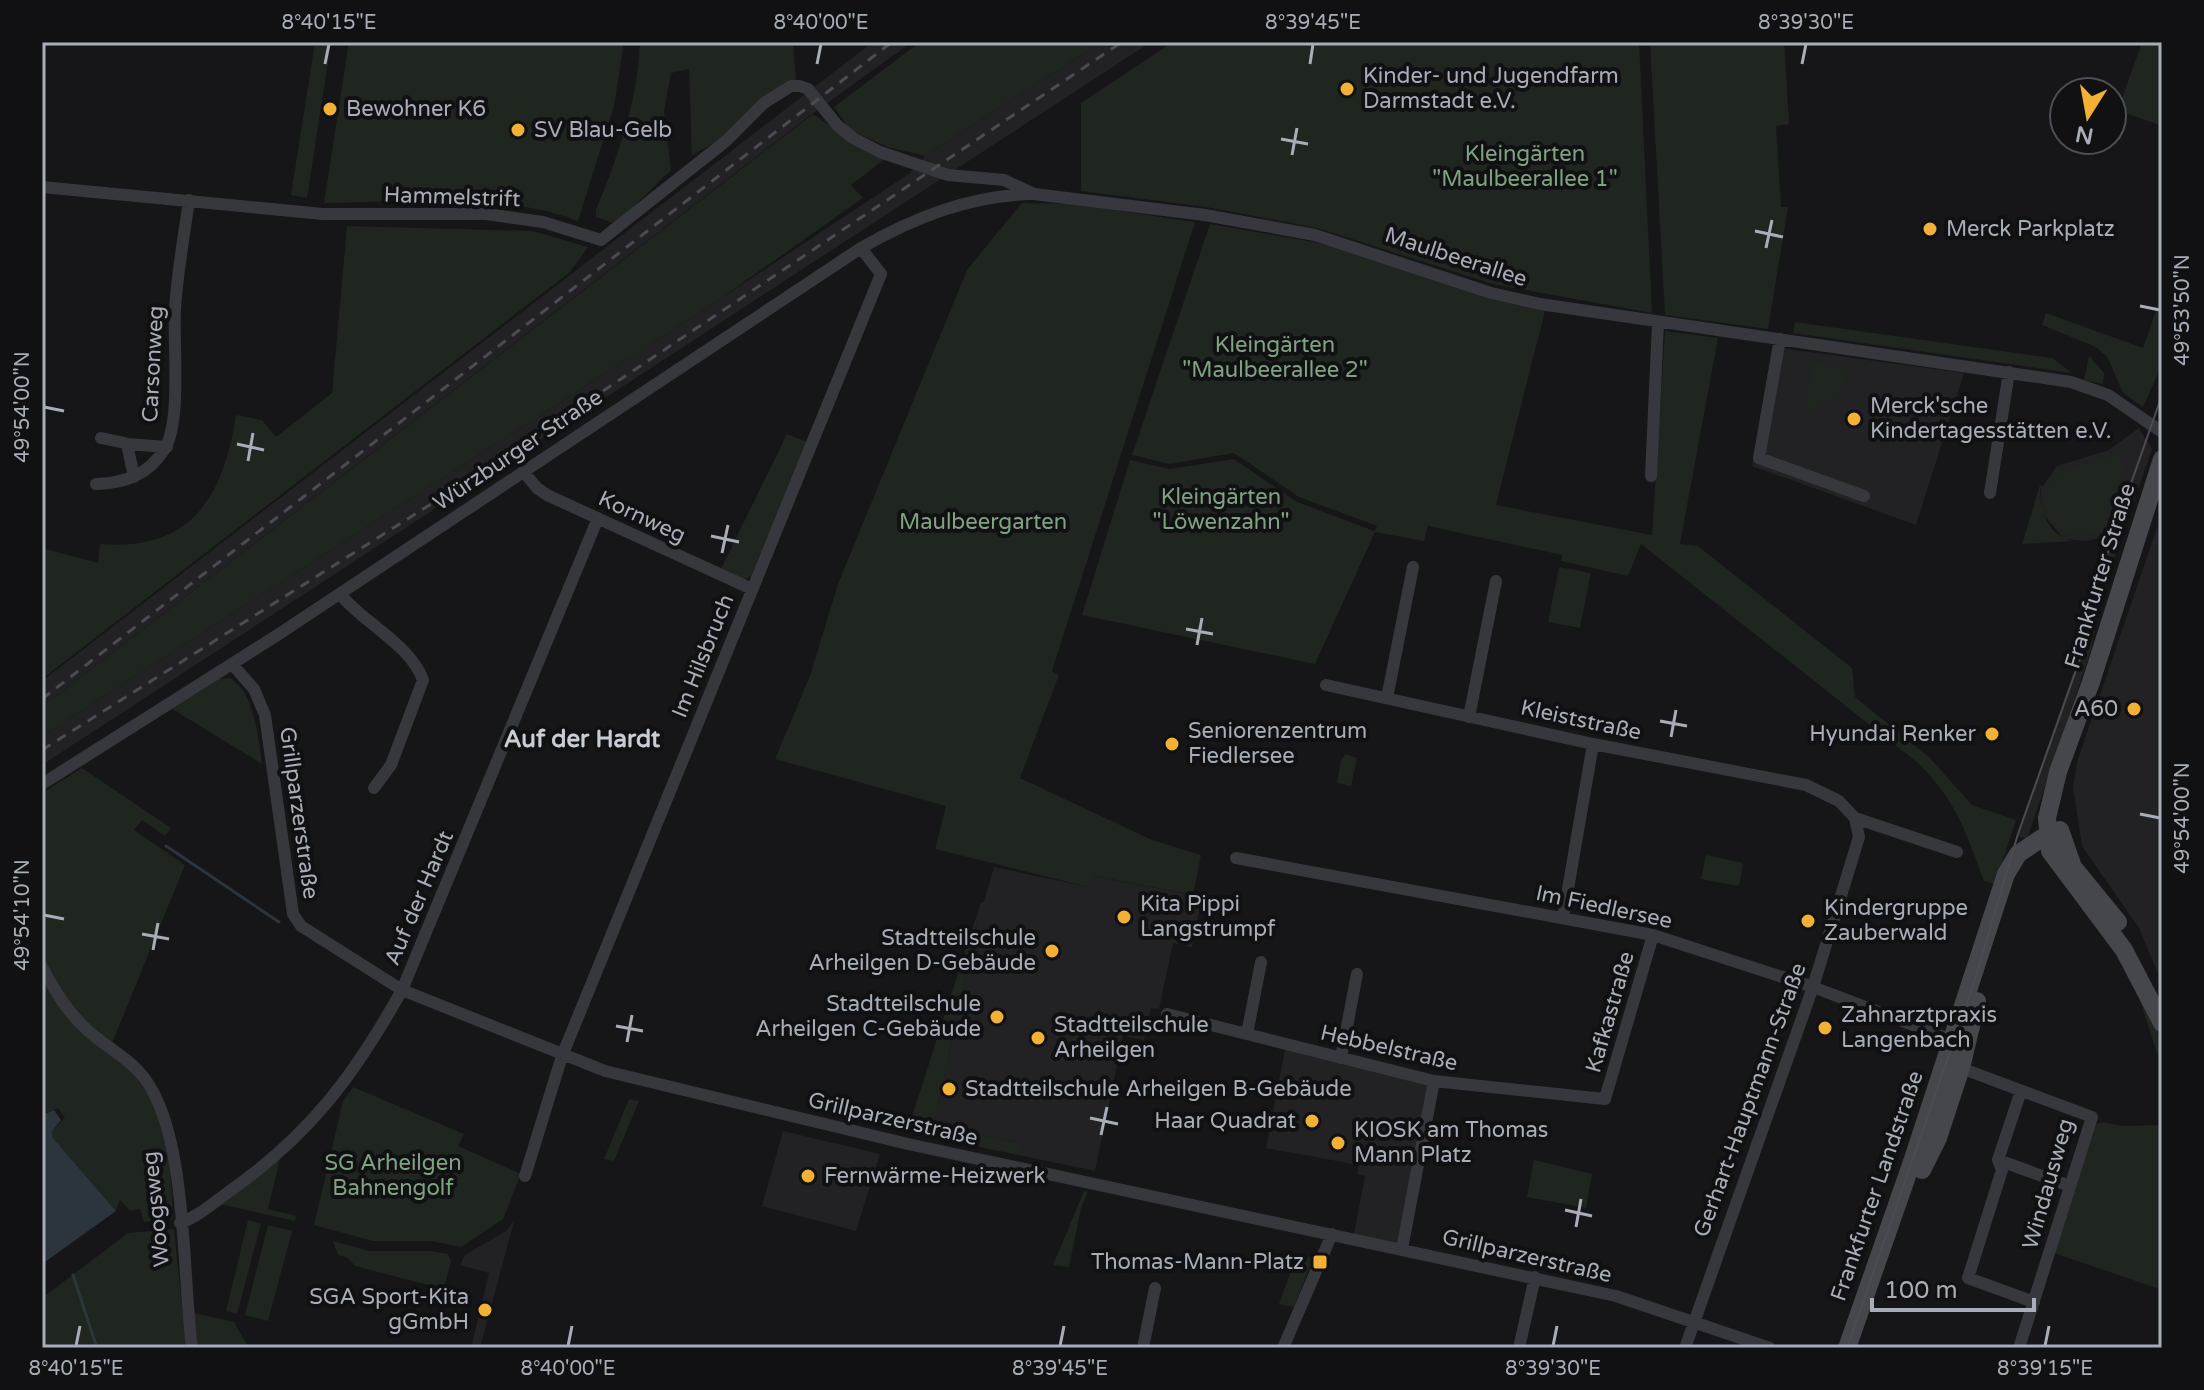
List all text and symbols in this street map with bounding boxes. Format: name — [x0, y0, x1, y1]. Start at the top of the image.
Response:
text: 8°40'15"E — [282, 11, 376, 35]
text: 8°40'00"E — [774, 11, 868, 35]
text: 8°39'45"E — [1265, 11, 1361, 35]
text: 8°39'30"E — [1758, 11, 1854, 35]
place label: Kinder- und Jugendfarm Darmstadt e.V. — [1363, 63, 1619, 114]
north arrow — [2048, 76, 2128, 156]
marker: Kinder- und Jugendfarm Darmstadt e.V. — [1338, 80, 1356, 98]
place label: Bewohner K6 — [346, 96, 486, 122]
marker: Bewohner K6 — [321, 100, 339, 118]
place label: SV Blau-Gelb — [534, 117, 672, 143]
text: N — [2073, 120, 2096, 149]
marker: SV Blau-Gelb — [509, 121, 527, 139]
park label: Kleingärten "Maulbeerallee 1" — [1432, 141, 1618, 192]
street label: Hammelstrift — [383, 182, 521, 212]
place label: Merck Parkplatz — [1946, 216, 2115, 242]
marker: Merck Parkplatz — [1921, 220, 1939, 238]
street label: Maulbeerallee — [1382, 222, 1530, 292]
text: 49°53'50"N — [2171, 254, 2195, 366]
street label: Carsonweg — [137, 305, 169, 423]
park label: Kleingärten "Maulbeerallee 2" — [1182, 332, 1368, 383]
text: 49°54'00"N — [11, 351, 35, 463]
street label: Würzburger Straße — [429, 384, 607, 516]
place label: Merck'sche Kindertagesstätten e.V. — [1870, 393, 2112, 444]
marker: Merck'sche Kindertagesstätten e.V. — [1845, 410, 1863, 428]
street label: Frankfurter Straße — [2059, 480, 2141, 672]
park label: Kleingärten "Löwenzahn" — [1152, 484, 1290, 535]
street label: Kornweg — [594, 485, 690, 549]
park label: Maulbeergarten — [899, 509, 1067, 535]
street label: Im Hilsbruch — [666, 591, 740, 721]
street label: Kleiststraße — [1518, 695, 1644, 745]
place label: A60 — [2074, 696, 2118, 722]
marker: A60 — [2125, 700, 2143, 718]
place label: Seniorenzentrum Fiedlersee — [1188, 718, 1367, 769]
place label: Hyundai Renker — [1809, 721, 1977, 747]
street label: Grillparzerstraße — [274, 725, 324, 901]
district label: Auf der Hardt — [504, 725, 661, 754]
marker: Hyundai Renker — [1983, 725, 2001, 743]
marker: Seniorenzentrum Fiedlersee — [1163, 735, 1181, 753]
text: 49°54'00"N — [2171, 762, 2195, 874]
street label: Auf der Hardt — [379, 827, 459, 969]
text: 49°54'10"N — [11, 859, 35, 971]
street label: Im Fiedlersee — [1533, 880, 1675, 934]
place label: Kita Pippi Langstrumpf — [1140, 891, 1276, 942]
place label: Kindergruppe Zauberwald — [1824, 895, 1968, 946]
marker: Kita Pippi Langstrumpf — [1115, 908, 1133, 926]
marker: Kindergruppe Zauberwald — [1799, 912, 1817, 930]
place label: Stadtteilschule Arheilgen D-Gebäude — [809, 925, 1036, 976]
marker: Stadtteilschule Arheilgen D-Gebäude — [1043, 942, 1061, 960]
street label: Kafkastraße — [1580, 948, 1640, 1076]
street label: Gerhart-Hauptmann-Straße — [1688, 959, 1812, 1241]
place label: Stadtteilschule Arheilgen C-Gebäude — [755, 991, 981, 1042]
place label: Zahnarztpraxis Langenbach — [1841, 1002, 1997, 1053]
marker: Stadtteilschule Arheilgen C-Gebäude — [988, 1008, 1006, 1026]
place label: Stadtteilschule Arheilgen — [1054, 1012, 1209, 1063]
marker: Zahnarztpraxis Langenbach — [1816, 1019, 1834, 1037]
street label: Hebbelstraße — [1318, 1020, 1460, 1076]
marker: Stadtteilschule Arheilgen — [1029, 1029, 1047, 1047]
street label: Frankfurter Landstraße — [1825, 1067, 1929, 1305]
place label: Stadtteilschule Arheilgen B-Gebäude — [965, 1076, 1352, 1102]
marker: Stadtteilschule Arheilgen B-Gebäude — [940, 1080, 958, 1098]
street label: Grillparzerstraße — [806, 1087, 980, 1151]
place label: Haar Quadrat — [1154, 1108, 1296, 1134]
marker: Haar Quadrat — [1303, 1112, 1321, 1130]
street label: Windausweg — [2017, 1116, 2079, 1252]
place label: KIOSK am Thomas Mann Platz — [1354, 1117, 1548, 1168]
marker: KIOSK am Thomas Mann Platz — [1329, 1134, 1347, 1152]
street label: Woogsweg — [137, 1150, 175, 1268]
park label: SG Arheilgen Bahnengolf — [324, 1150, 462, 1201]
place label: Fernwärme-Heizwerk — [824, 1163, 1046, 1189]
marker: Fernwärme-Heizwerk — [799, 1167, 817, 1185]
street label: Grillparzerstraße — [1440, 1224, 1614, 1288]
place label: Thomas-Mann-Platz — [1091, 1249, 1304, 1275]
marker: Thomas-Mann-Platz — [1311, 1253, 1329, 1271]
scale bar — [1872, 1262, 2034, 1312]
text: 100 m — [1884, 1276, 1958, 1305]
place label: SGA Sport-Kita gGmbH — [309, 1284, 469, 1335]
marker: SGA Sport-Kita gGmbH — [476, 1301, 494, 1319]
text: 8°40'15"E — [29, 1357, 123, 1381]
text: 8°40'00"E — [521, 1357, 615, 1381]
text: 8°39'45"E — [1012, 1357, 1108, 1381]
text: 8°39'30"E — [1505, 1357, 1601, 1381]
text: 8°39'15"E — [1997, 1357, 2093, 1381]

